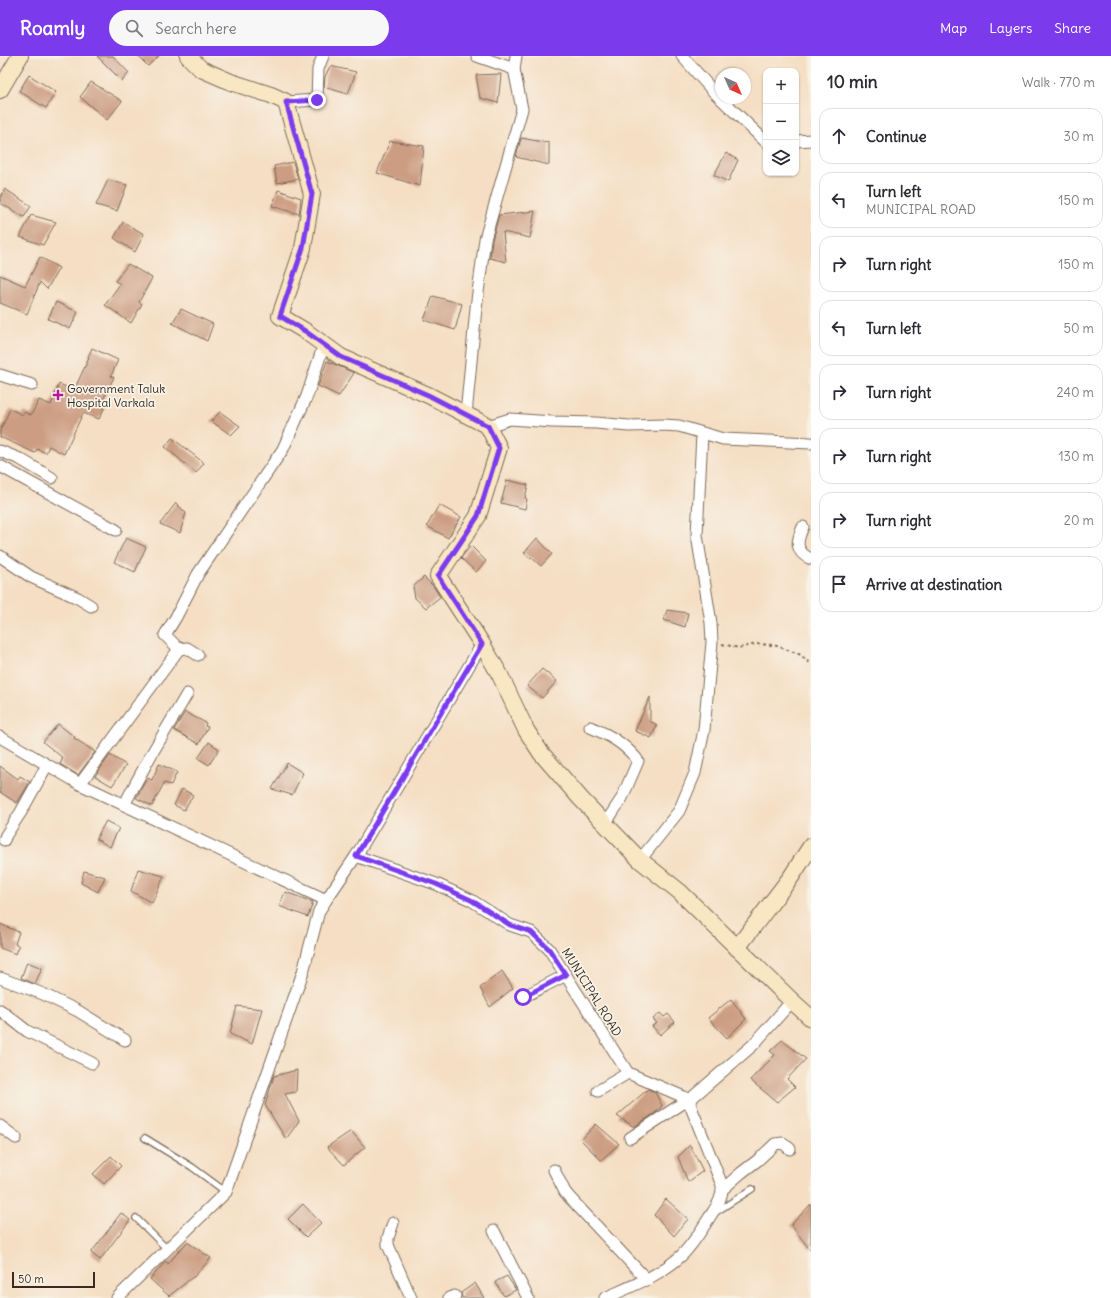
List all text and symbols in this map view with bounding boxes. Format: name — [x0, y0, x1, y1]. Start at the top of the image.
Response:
search box — [109, 10, 389, 46]
text: Roamly — [20, 16, 85, 40]
icon: search — [123, 17, 145, 39]
text: Search here — [155, 19, 237, 38]
text: Map — [940, 19, 967, 37]
text: Layers — [989, 19, 1032, 37]
text: Share — [1054, 19, 1091, 37]
north arrow — [715, 68, 751, 104]
map controls — [763, 68, 799, 176]
button: + — [763, 68, 799, 104]
text: 10 min — [827, 71, 878, 93]
text: Walk · 770 m — [1022, 74, 1095, 91]
route end — [308, 91, 326, 109]
button: − — [763, 104, 799, 140]
icon: ahead — [828, 125, 850, 147]
text: Continue — [866, 127, 927, 146]
text: 30 m — [1064, 128, 1094, 145]
button: layers — [763, 140, 799, 176]
text: Turn left — [866, 182, 921, 201]
icon: left — [828, 189, 850, 211]
text: 150 m — [1058, 192, 1094, 209]
text: MUNICIPAL ROAD — [866, 201, 976, 218]
icon: right — [828, 253, 850, 275]
text: Turn right — [866, 255, 931, 274]
text: 150 m — [1058, 256, 1094, 273]
icon: left — [828, 317, 850, 339]
text: Turn left — [866, 319, 921, 338]
text: 50 m — [1063, 320, 1094, 337]
place label: Government Taluk Hospital Varkala — [67, 381, 165, 410]
icon: right — [828, 381, 850, 403]
text: Turn right — [866, 383, 931, 402]
text: 240 m — [1057, 384, 1094, 401]
marker: Government Taluk Hospital Varkala — [52, 389, 64, 401]
icon: right — [828, 445, 850, 467]
text: Turn right — [866, 447, 931, 466]
text: 130 m — [1058, 448, 1094, 465]
icon: right — [828, 509, 850, 531]
text: Turn right — [866, 511, 931, 530]
text: 20 m — [1064, 512, 1094, 529]
icon: arrive — [828, 573, 850, 595]
text: Arrive at destination — [866, 575, 1002, 594]
street label: MUNICIPAL ROAD — [559, 945, 625, 1039]
route start — [514, 988, 532, 1006]
scale bar — [12, 1270, 95, 1289]
text: 50 m — [18, 1272, 44, 1286]

